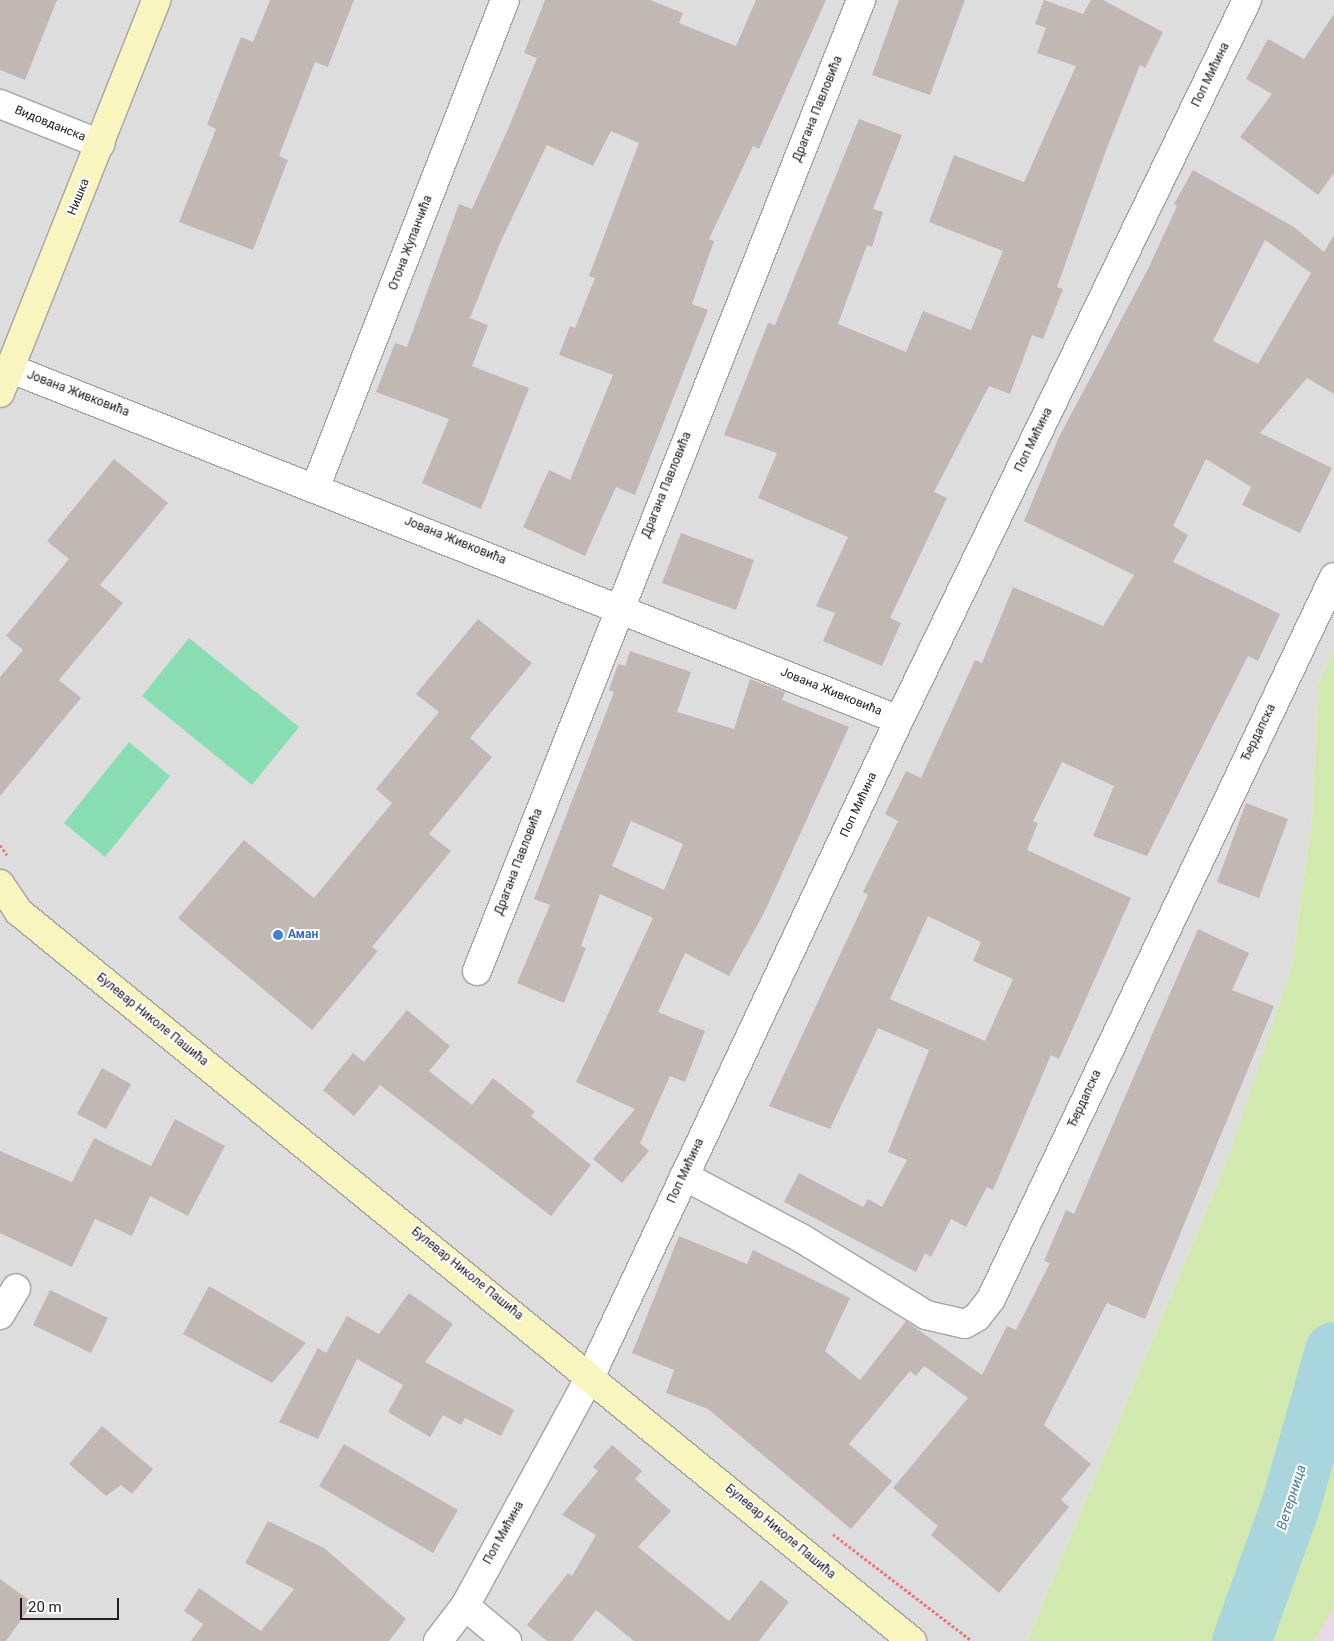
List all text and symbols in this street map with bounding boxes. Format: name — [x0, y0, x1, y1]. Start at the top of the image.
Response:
street label: Поп Мићина — [1189, 40, 1233, 110]
street label: Драгана Павловића — [790, 54, 846, 164]
street label: Видовданска — [12, 103, 88, 145]
street label: Нишка — [65, 177, 93, 217]
street label: Отона Жупанчића — [386, 193, 436, 293]
street label: Јована Живковића — [25, 368, 131, 420]
street label: Поп Мићина — [1012, 405, 1056, 475]
street label: Драгана Павловића — [639, 430, 695, 540]
street label: Јована Живковића — [402, 514, 508, 568]
street label: Јована Живковића — [778, 665, 884, 719]
street label: Ђердапска — [1239, 702, 1279, 764]
street label: Поп Мићина — [838, 770, 880, 840]
street label: Драгана Павловића — [492, 807, 546, 917]
place label: Аман — [288, 928, 318, 942]
marker: Аман — [272, 929, 284, 941]
street label: Булевар Николе Пашића — [93, 971, 211, 1069]
street label: Ђердапска — [1065, 1068, 1105, 1130]
street label: Поп Мићина — [665, 1136, 707, 1206]
street label: Булевар Николе Пашића — [408, 1225, 526, 1323]
water label: Ветерница — [1273, 1462, 1309, 1532]
street label: Булевар Николе Пашића — [722, 1482, 838, 1582]
street label: Поп Мићина — [481, 1499, 527, 1567]
scale bar — [22, 1588, 121, 1620]
text: 20 m — [28, 1598, 62, 1616]

